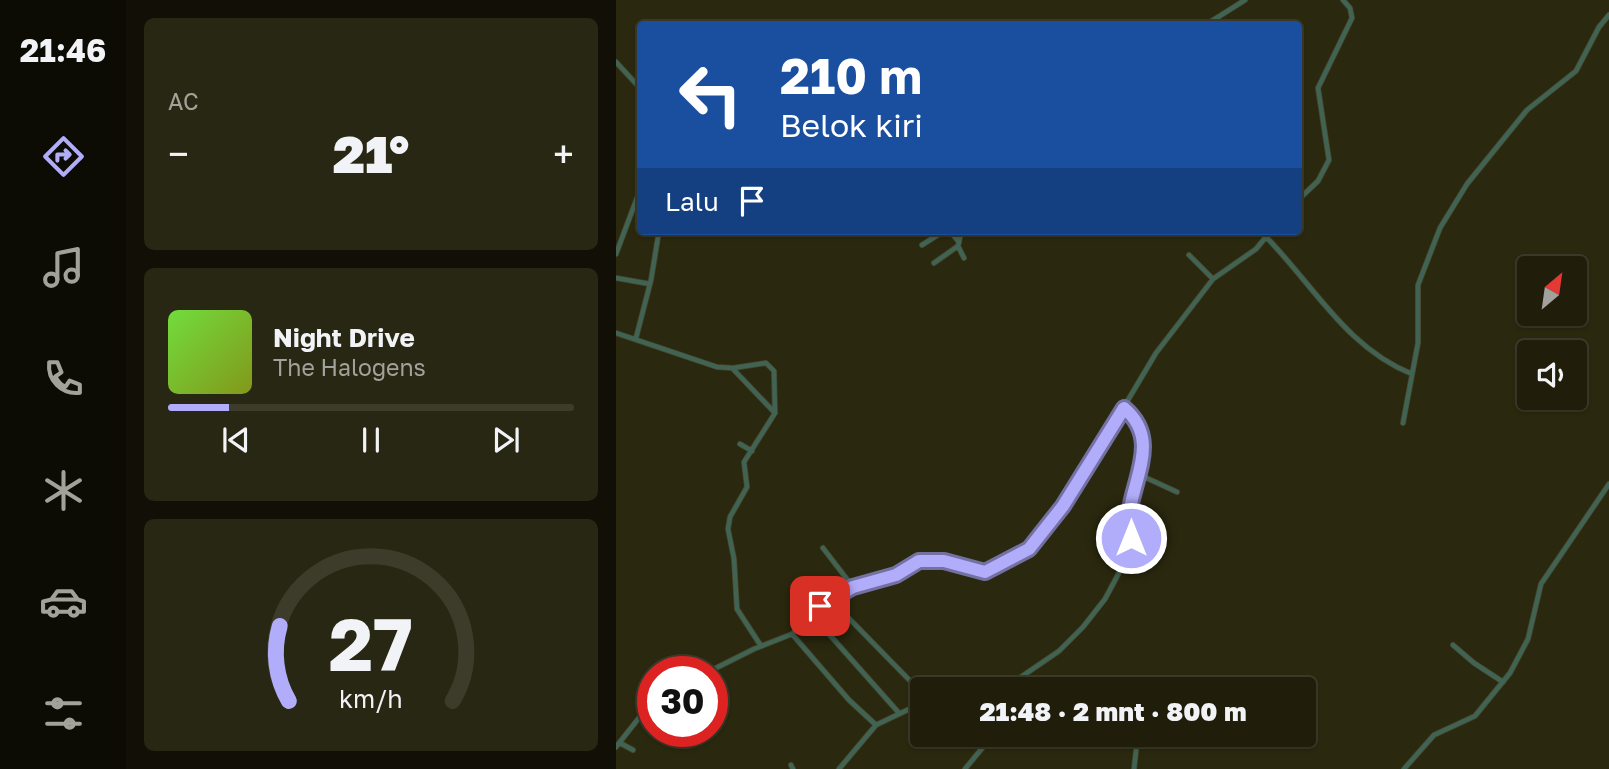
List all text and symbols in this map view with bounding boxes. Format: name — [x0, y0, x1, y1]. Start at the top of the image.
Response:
text: 21:46 — [20, 31, 106, 69]
text: 210 m — [780, 46, 922, 105]
icon: left — [665, 49, 756, 140]
text: AC — [168, 87, 199, 115]
text: Belok kiri — [780, 106, 923, 144]
text: 21° — [333, 122, 409, 184]
text: − — [168, 131, 189, 176]
text: + — [553, 131, 574, 176]
icon: directions — [39, 132, 88, 181]
icon: arrive — [733, 182, 771, 220]
text: Lalu — [665, 186, 719, 217]
icon: music — [39, 243, 88, 292]
north arrow — [1517, 256, 1587, 326]
map controls — [1517, 256, 1587, 410]
text: Night Drive — [273, 322, 415, 353]
button: sound — [1517, 340, 1587, 410]
text: The Halogens — [273, 353, 426, 381]
icon: phone — [39, 354, 88, 403]
icon: previous — [217, 421, 255, 459]
icon: pause — [352, 421, 390, 459]
icon: next — [487, 421, 525, 459]
icon: climate — [39, 466, 88, 515]
position arrow — [1094, 501, 1168, 575]
pin — [790, 576, 850, 636]
icon: car — [39, 577, 88, 626]
icon: arrive — [801, 587, 839, 625]
text: 27 — [329, 600, 413, 687]
speed limit sign: 30 — [637, 656, 728, 747]
text: km/h — [339, 683, 403, 714]
icon: filters — [39, 689, 88, 738]
text: 21:48 · 2 mnt · 800 m — [979, 696, 1247, 727]

